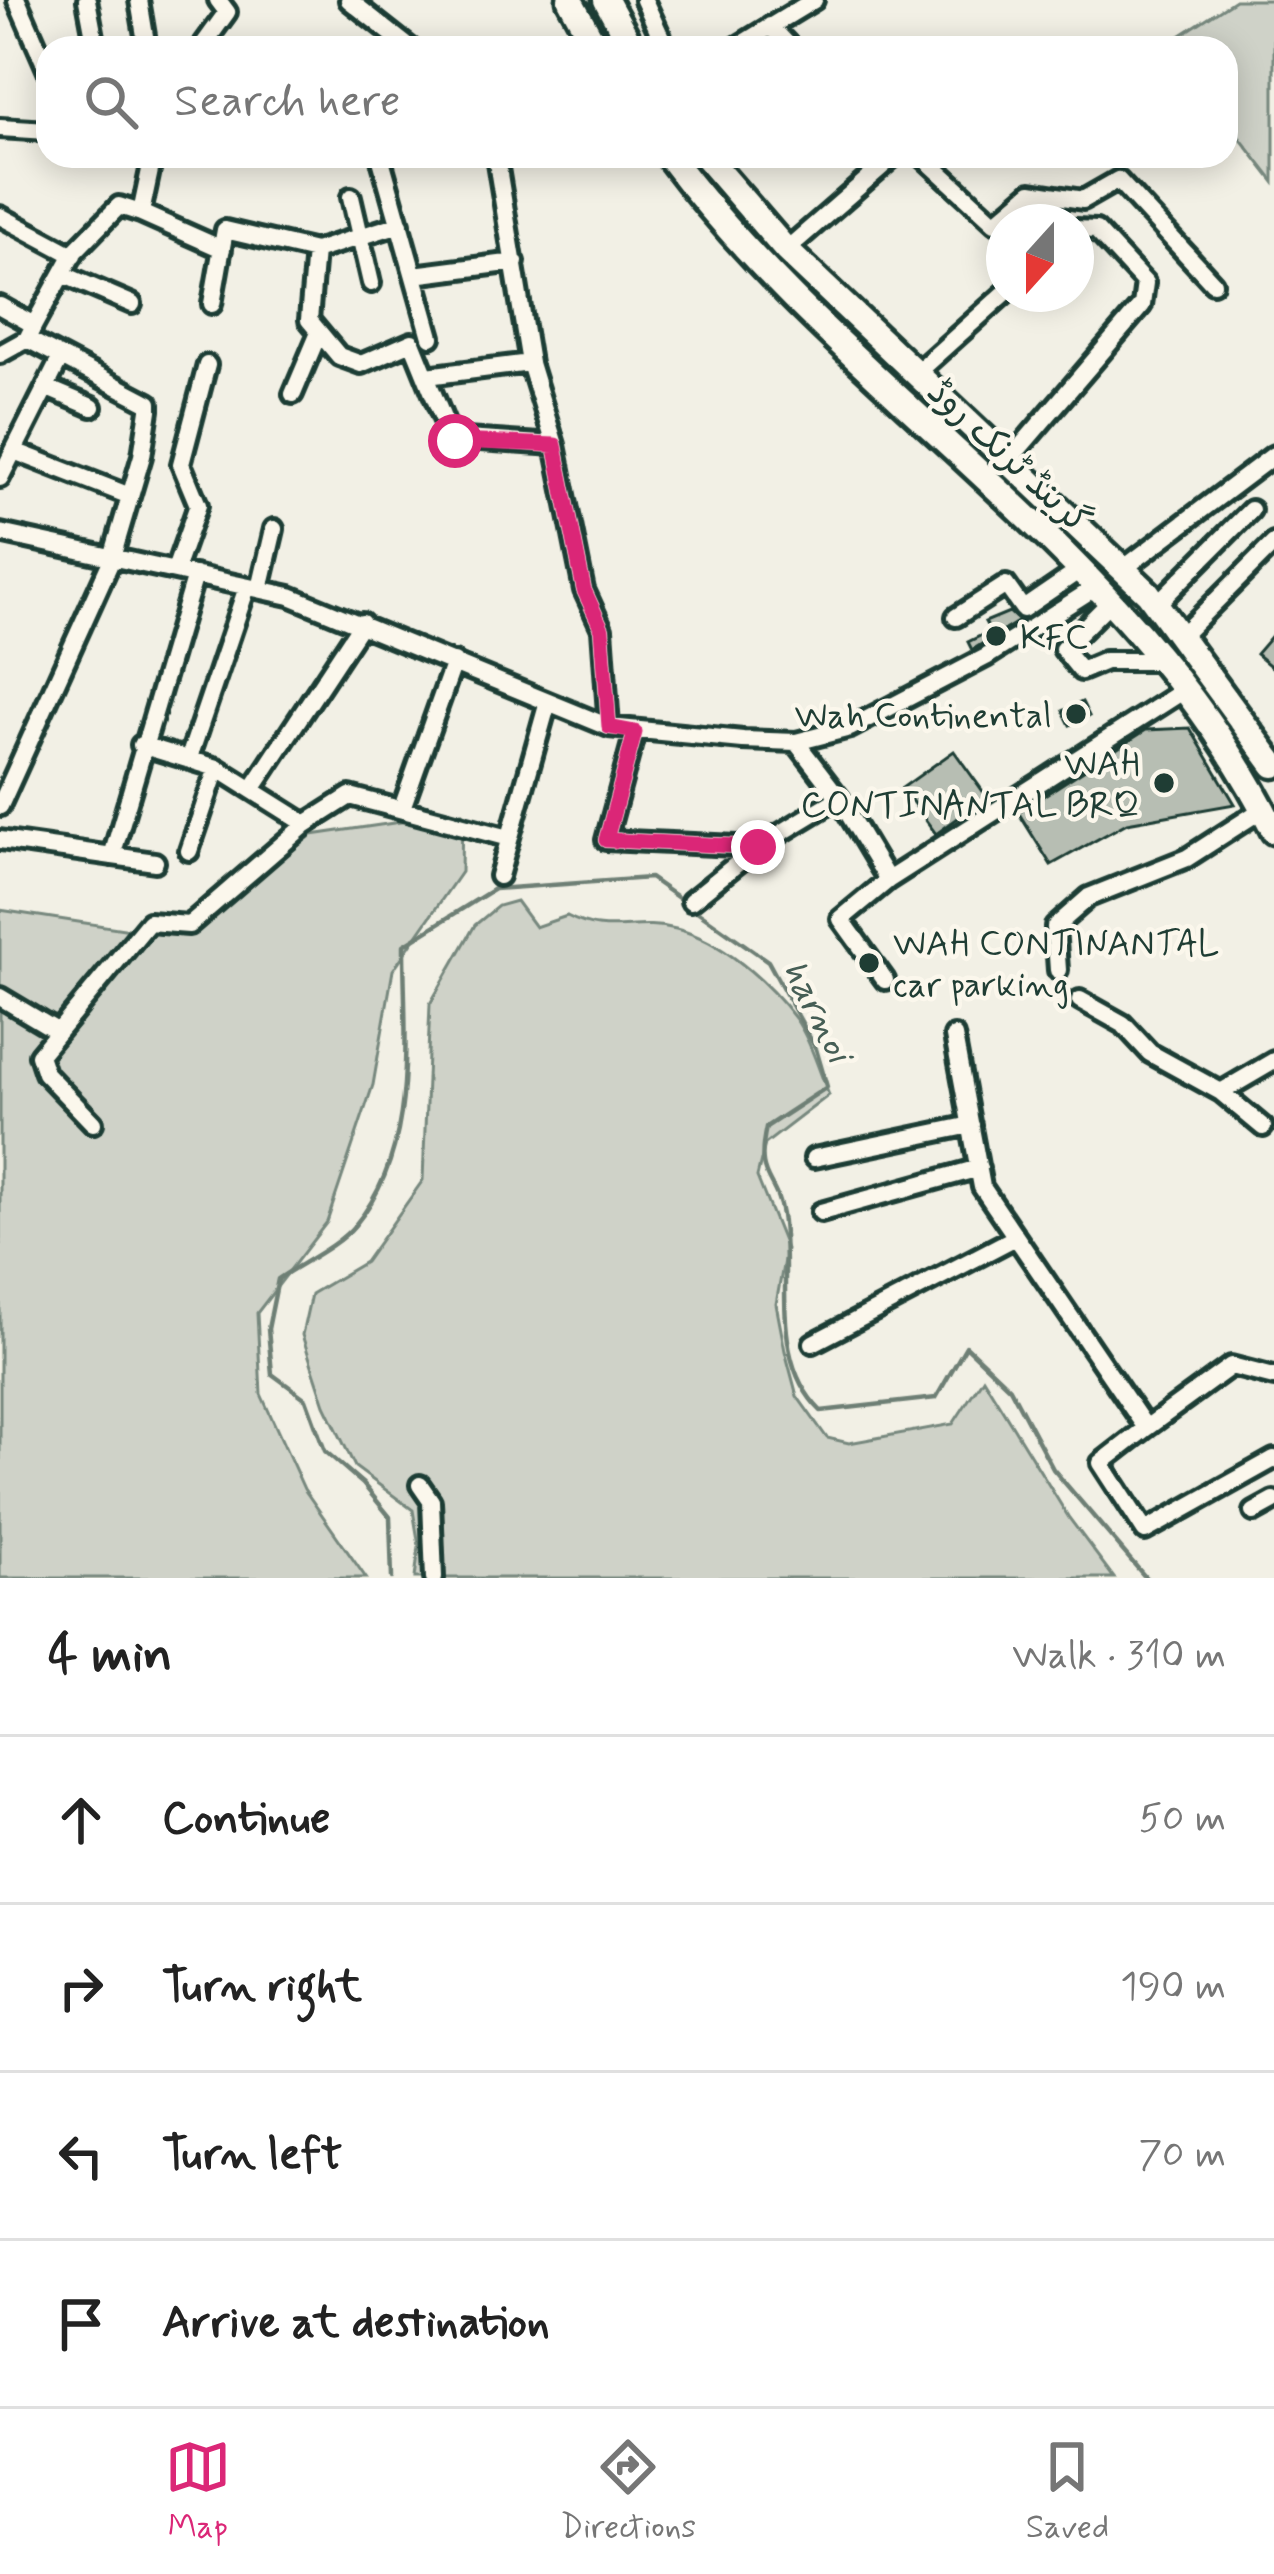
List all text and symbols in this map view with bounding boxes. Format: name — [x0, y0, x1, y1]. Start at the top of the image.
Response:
search box — [36, 36, 1238, 168]
icon: search — [78, 69, 144, 135]
text: Search here — [174, 73, 401, 132]
north arrow — [986, 204, 1094, 312]
street label: گرینڈ ٹرنک روڈ — [916, 370, 1099, 545]
route start — [428, 414, 482, 468]
place label: KFC — [1020, 616, 1088, 663]
marker: KFC — [983, 623, 1009, 649]
place label: Wah Continental — [795, 694, 1052, 741]
marker: Wah Continental — [1063, 701, 1089, 727]
place label: WAH CONTINANTAL BRQ — [800, 742, 1140, 830]
marker: WAH CONTINANTAL BRQ — [1151, 770, 1177, 796]
route end — [731, 820, 785, 874]
place label: WAH CONTINANTAL car parking — [893, 922, 1220, 1010]
marker: WAH CONTINANTAL car parking — [856, 950, 882, 976]
water label: harnoi — [768, 952, 866, 1076]
text: 4 min — [48, 1623, 172, 1689]
text: Walk · 310 m — [1012, 1631, 1226, 1682]
icon: ahead — [48, 1787, 114, 1853]
text: Continue — [162, 1790, 330, 1849]
text: 50 m — [1139, 1794, 1226, 1845]
icon: right — [48, 1955, 114, 2021]
text: Turn right — [162, 1958, 362, 2017]
text: 190 m — [1120, 1962, 1226, 2013]
icon: left — [48, 2123, 114, 2189]
text: Turn left — [162, 2126, 342, 2185]
text: 70 m — [1138, 2130, 1226, 2181]
icon: arrive — [48, 2291, 114, 2357]
text: Arrive at destination — [162, 2294, 550, 2353]
tab: Map — [165, 2434, 231, 2550]
tab: Directions — [560, 2434, 696, 2550]
tab: Saved — [1026, 2434, 1109, 2550]

